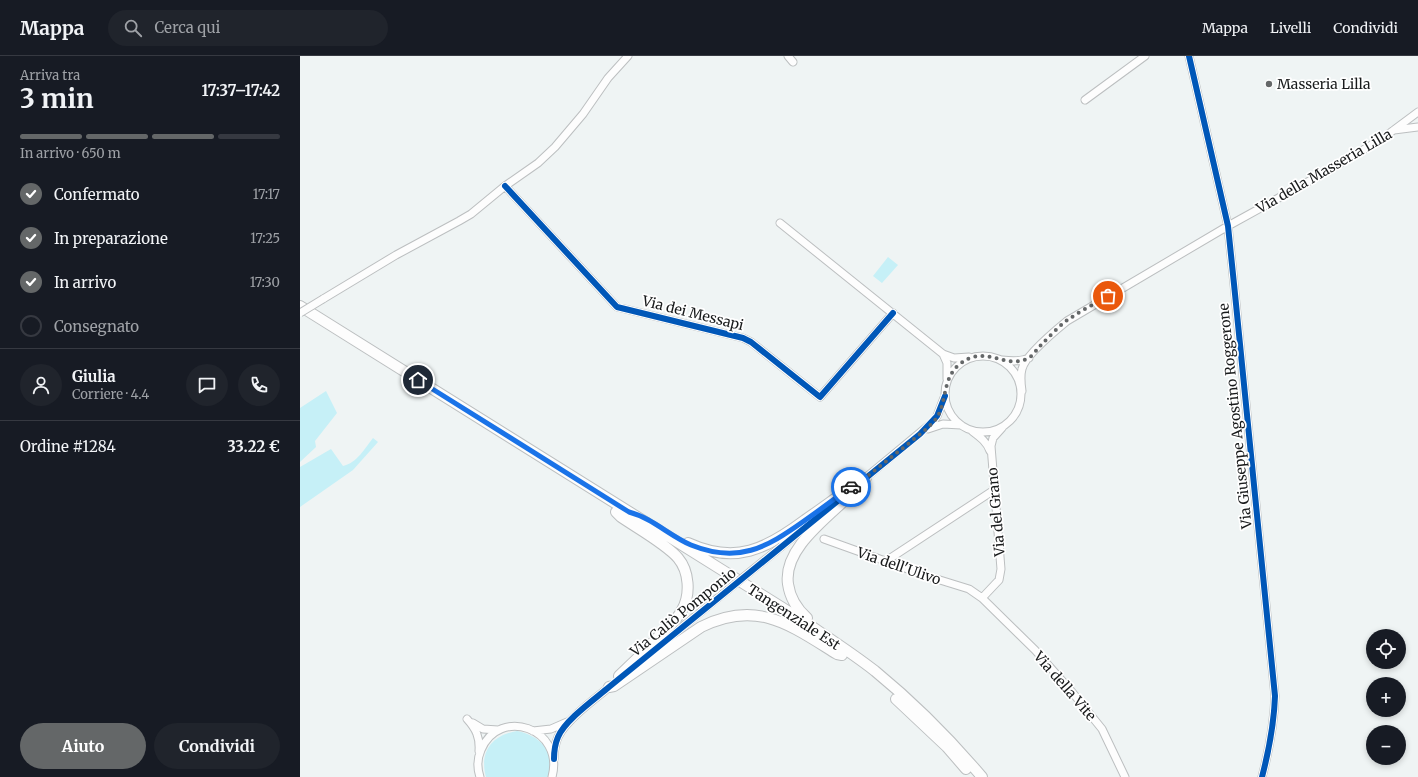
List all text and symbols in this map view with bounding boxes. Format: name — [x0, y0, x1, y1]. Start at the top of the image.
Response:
search box — [108, 10, 388, 46]
text: Mappa — [20, 16, 84, 40]
icon: search — [122, 17, 144, 39]
text: Cerca qui — [154, 18, 220, 37]
text: Mappa — [1202, 19, 1248, 37]
text: Livelli — [1270, 19, 1311, 37]
text: Condividi — [1333, 19, 1398, 37]
text: Arriva tra — [20, 67, 80, 84]
place label: Masseria Lilla — [1277, 75, 1371, 93]
marker: Masseria Lilla — [1264, 79, 1274, 89]
text: 17:37–17:42 — [202, 81, 280, 100]
text: 3 min — [20, 82, 94, 115]
street label: Via della Masseria Lilla — [1252, 125, 1395, 218]
text: In arrivo · 650 m — [20, 145, 121, 162]
icon: check — [20, 183, 42, 205]
text: Confermato — [54, 185, 139, 204]
text: 17:17 — [253, 186, 280, 203]
icon: check — [20, 227, 42, 249]
text: In preparazione — [54, 229, 168, 248]
text: 17:25 — [250, 230, 280, 247]
icon: check — [20, 271, 42, 293]
text: In arrivo — [54, 273, 116, 292]
text: 17:30 — [250, 274, 280, 291]
pin — [1091, 279, 1125, 313]
icon: bag — [1097, 285, 1119, 307]
street label: Via dei Messapi — [639, 291, 746, 334]
street label: Via Giuseppe Agostino Roggerone — [1214, 302, 1256, 531]
text: Consegnato — [54, 317, 139, 336]
pin — [401, 363, 435, 397]
button: person — [20, 364, 62, 406]
button: chat — [186, 364, 228, 406]
button: phone — [238, 364, 280, 406]
text: Giulia — [72, 367, 116, 386]
icon: home — [407, 369, 429, 391]
text: Corriere · 4.4 — [72, 386, 149, 403]
text: Ordine #1284 — [20, 437, 116, 456]
text: 33.22 € — [227, 437, 280, 456]
courier — [831, 467, 871, 507]
street label: Via del Grano — [983, 467, 1009, 558]
icon: car — [840, 476, 862, 498]
street label: Via dell'Ulivo — [854, 543, 943, 589]
street label: Via Caliò Pomponio — [626, 564, 740, 661]
street label: Tangenziale Est — [744, 580, 844, 654]
map controls — [1366, 629, 1406, 765]
button: locate — [1366, 629, 1406, 669]
street label: Via della Vite — [1029, 647, 1100, 724]
button: + — [1366, 677, 1406, 717]
button: Aiuto — [20, 723, 146, 769]
button: Condividi — [154, 723, 280, 769]
button: − — [1366, 725, 1406, 765]

